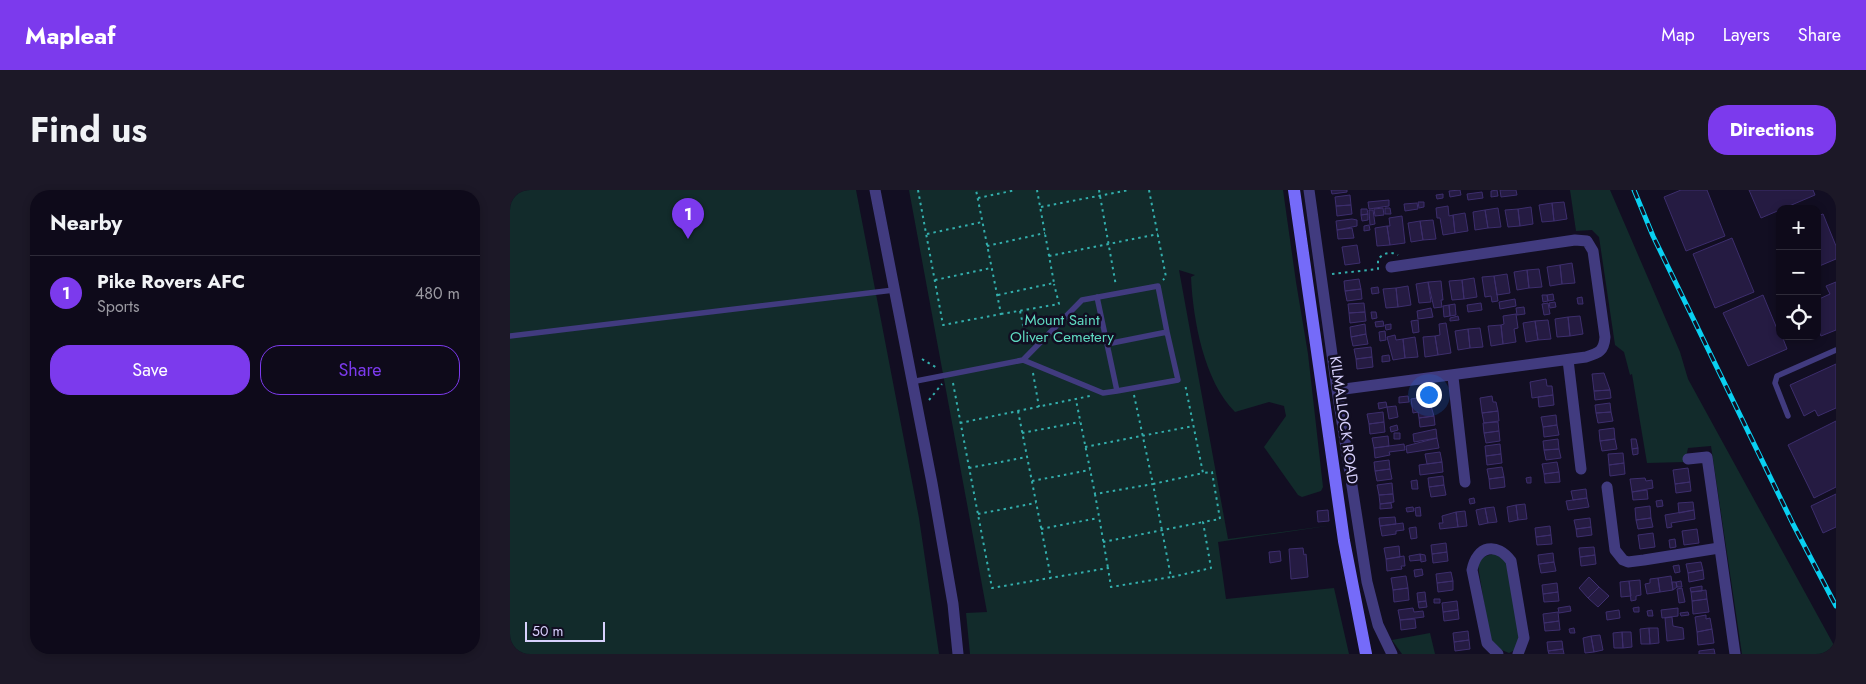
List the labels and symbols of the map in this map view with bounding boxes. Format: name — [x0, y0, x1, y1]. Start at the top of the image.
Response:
pin: 1 — [672, 198, 704, 239]
park label: Mount Saint Oliver Cemetery — [1010, 309, 1114, 348]
street label: KILMALLOCK ROAD — [1324, 355, 1364, 485]
your location — [1416, 382, 1442, 408]
scale bar — [525, 619, 605, 642]

